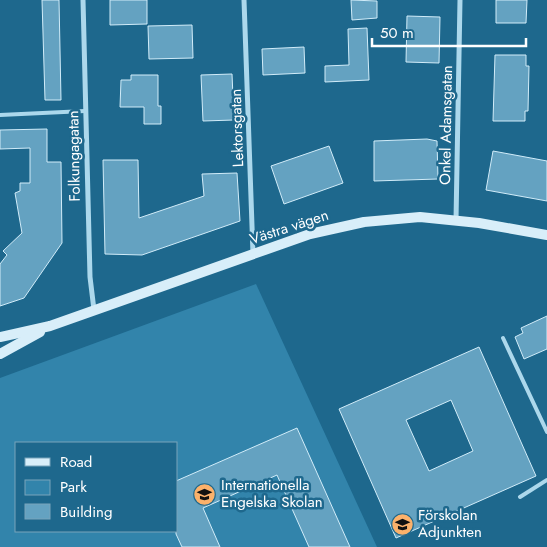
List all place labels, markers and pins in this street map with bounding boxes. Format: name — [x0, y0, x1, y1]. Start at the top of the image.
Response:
place label: Internationella Engelska Skolan — [221, 474, 323, 513]
school or university icon: Internationella Engelska Skolan — [193, 482, 217, 506]
place label: Förskolan Adjunkten — [418, 504, 482, 543]
school or university icon: Förskolan Adjunkten — [390, 512, 414, 536]

